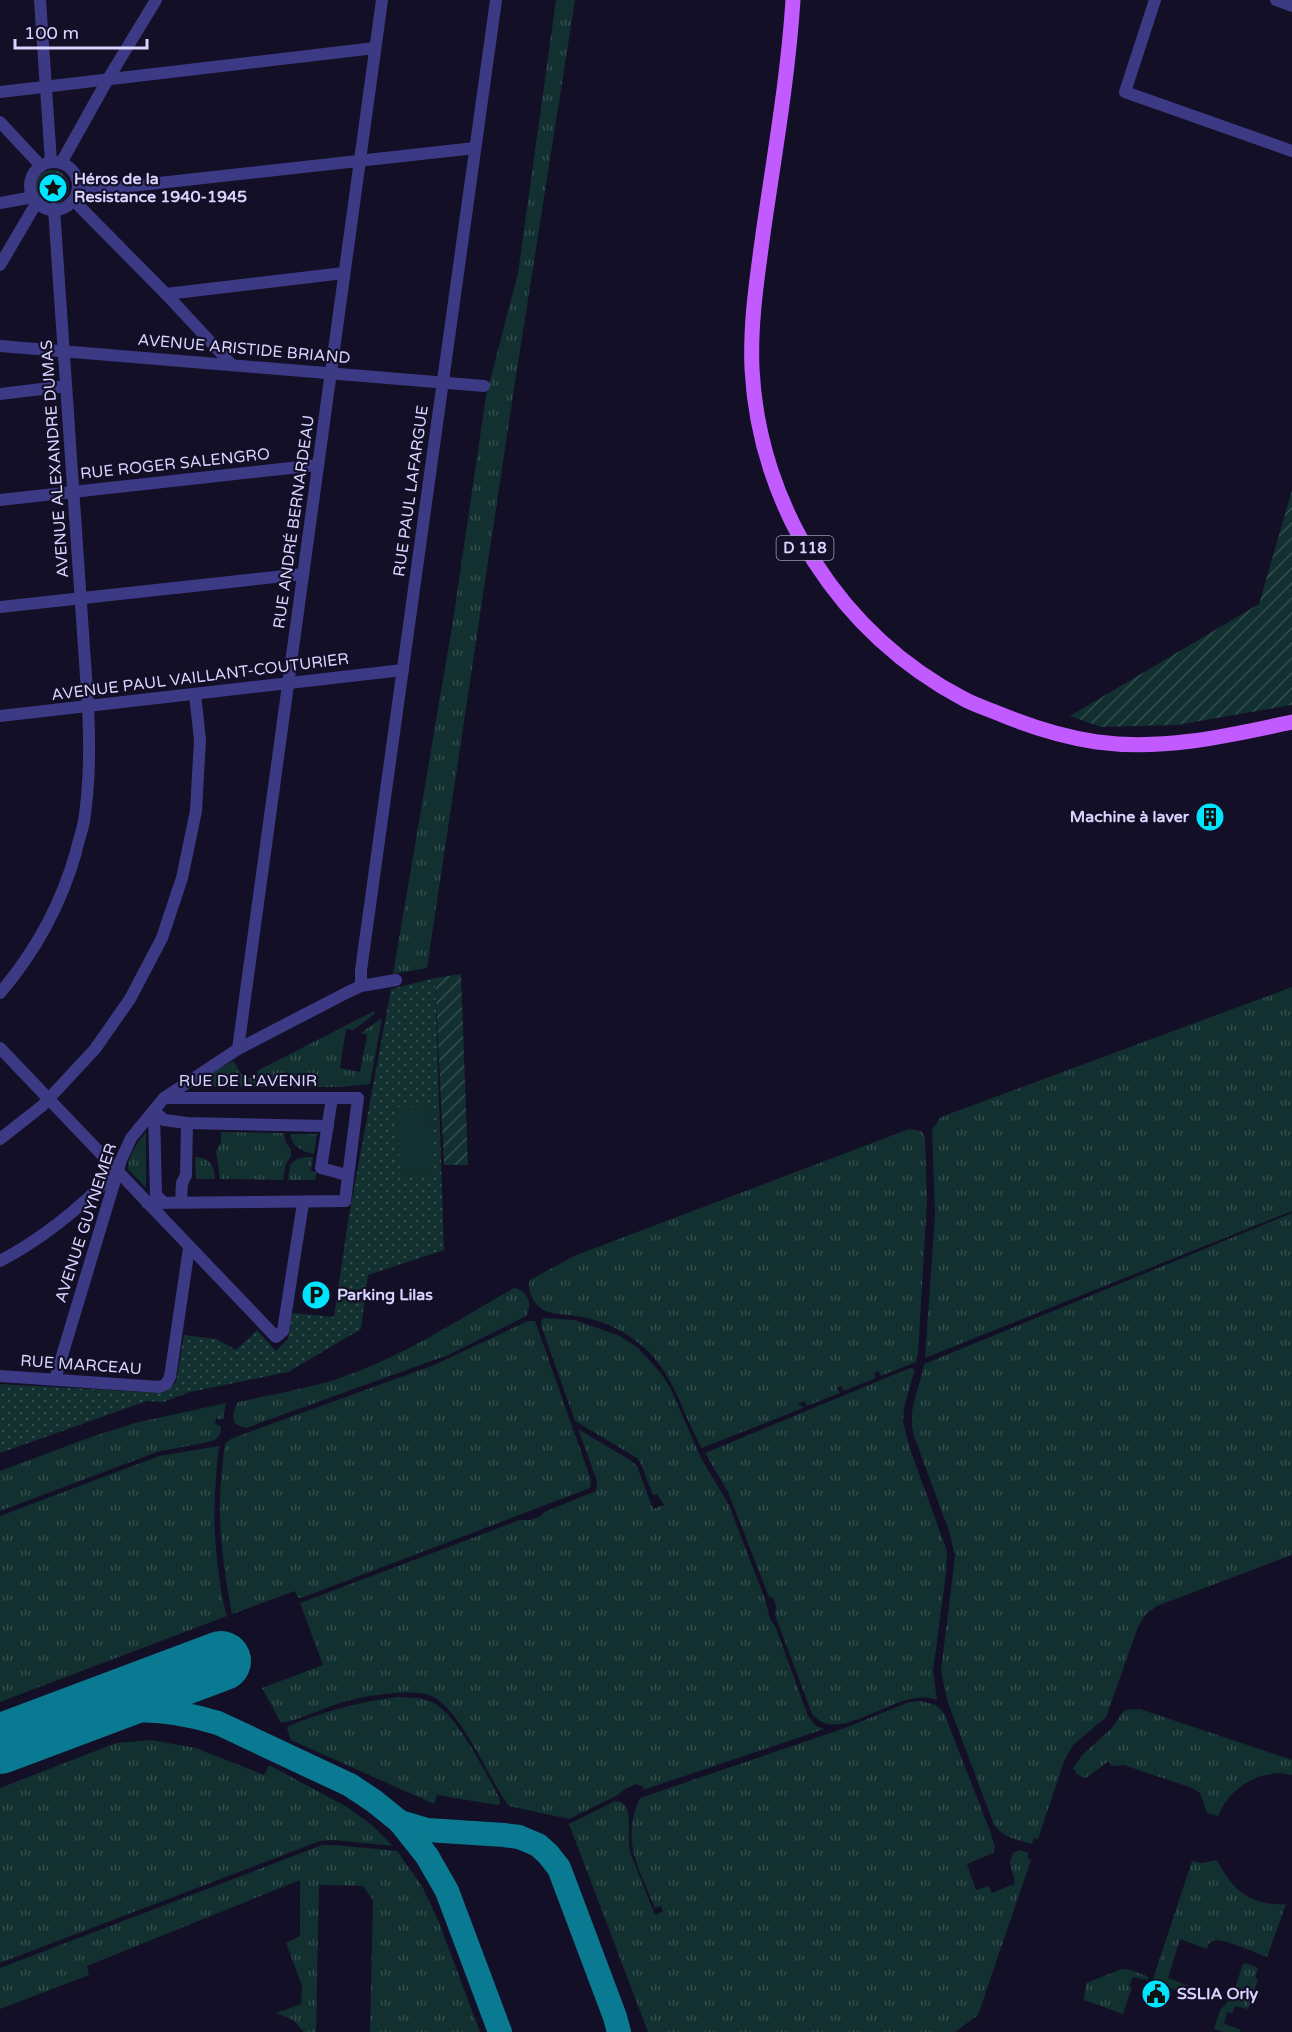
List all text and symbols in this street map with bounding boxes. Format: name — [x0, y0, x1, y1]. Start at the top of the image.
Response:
scale bar — [15, 12, 147, 50]
text: 100 m — [24, 22, 79, 44]
place label: Héros de la Resistance 1940-1945 — [74, 169, 247, 207]
place icon: Héros de la Resistance 1940-1945 — [37, 172, 69, 204]
street label: AVENUE ARISTIDE BRIAND — [137, 330, 351, 368]
street label: AVENUE ALEXANDRE DUMAS — [37, 339, 73, 579]
street label: RUE PAUL LAFARGUE — [389, 404, 433, 578]
street label: RUE ANDRÉ BERNARDEAU — [269, 414, 319, 630]
street label: RUE ROGER SALENGRO — [79, 444, 271, 484]
road number: D 118 — [776, 536, 834, 560]
street label: AVENUE PAUL VAILLANT-COUTURIER — [50, 649, 350, 705]
building icon: Machine à laver — [1194, 801, 1226, 833]
place label: Machine à laver — [1070, 807, 1190, 827]
street label: RUE DE L'AVENIR — [179, 1071, 317, 1091]
street label: AVENUE GUYNEMER — [51, 1141, 121, 1305]
parking icon: Parking Lilas — [300, 1279, 332, 1311]
place label: Parking Lilas — [337, 1285, 433, 1305]
street label: RUE MARCEAU — [20, 1351, 142, 1379]
public building icon: SSLIA Orly — [1140, 1978, 1172, 2010]
place label: SSLIA Orly — [1177, 1984, 1259, 2004]

